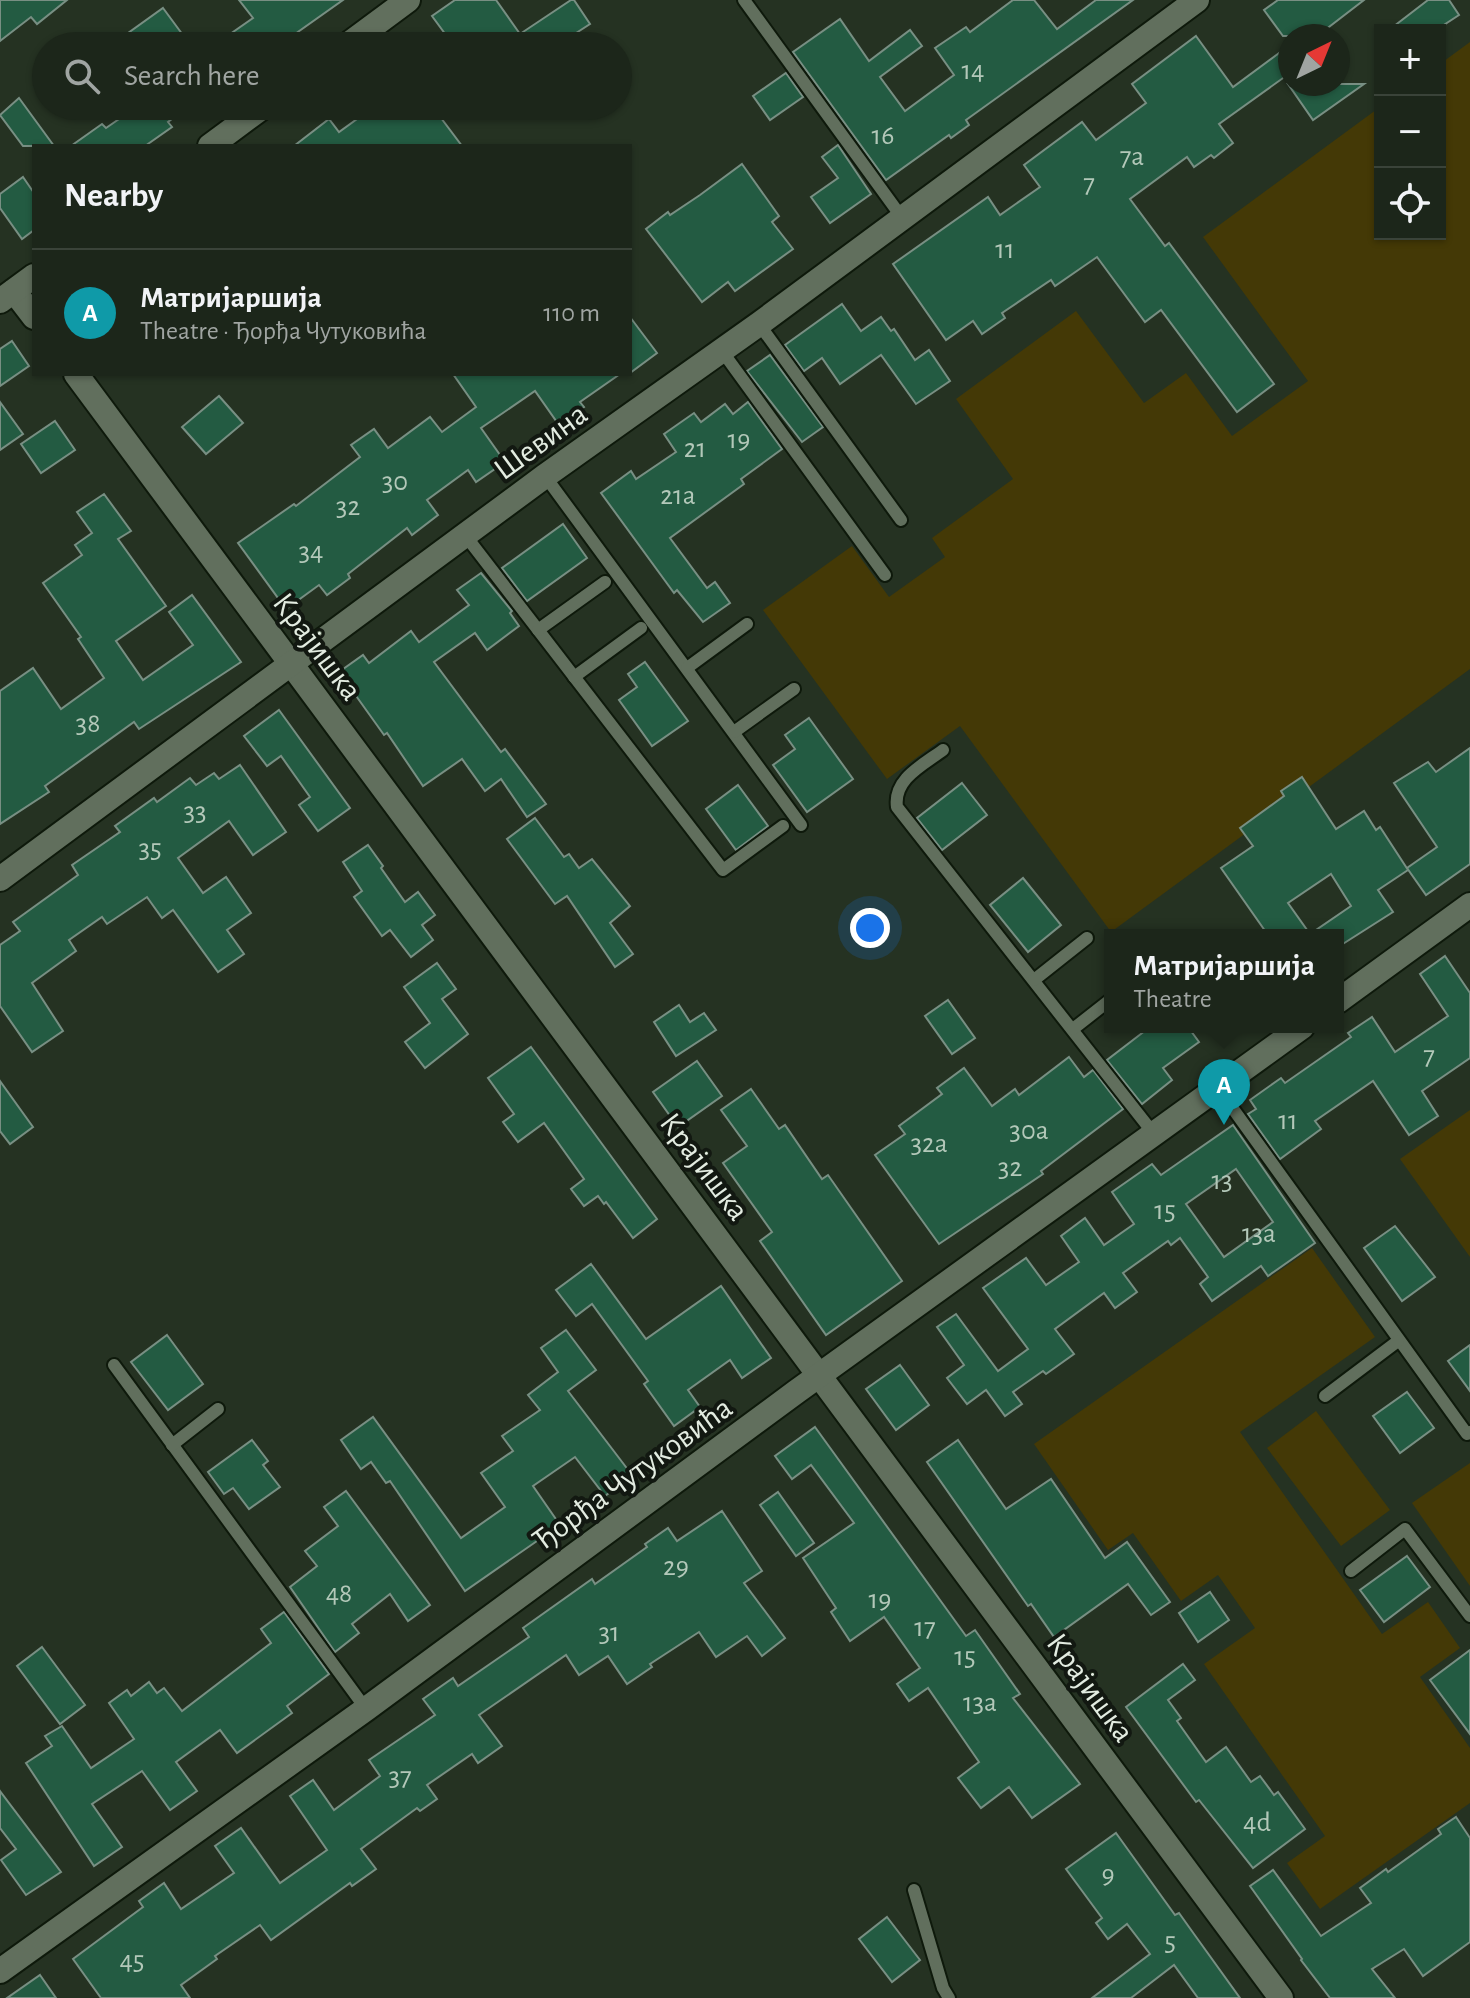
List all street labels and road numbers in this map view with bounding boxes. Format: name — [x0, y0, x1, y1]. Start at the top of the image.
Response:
street label: Шевина — [488, 397, 593, 486]
street label: Крајишка — [267, 587, 368, 706]
street label: Крајишка — [654, 1107, 755, 1226]
street label: Ђорђа Чутуковића — [527, 1391, 739, 1557]
street label: Крајишка — [1040, 1627, 1140, 1748]

